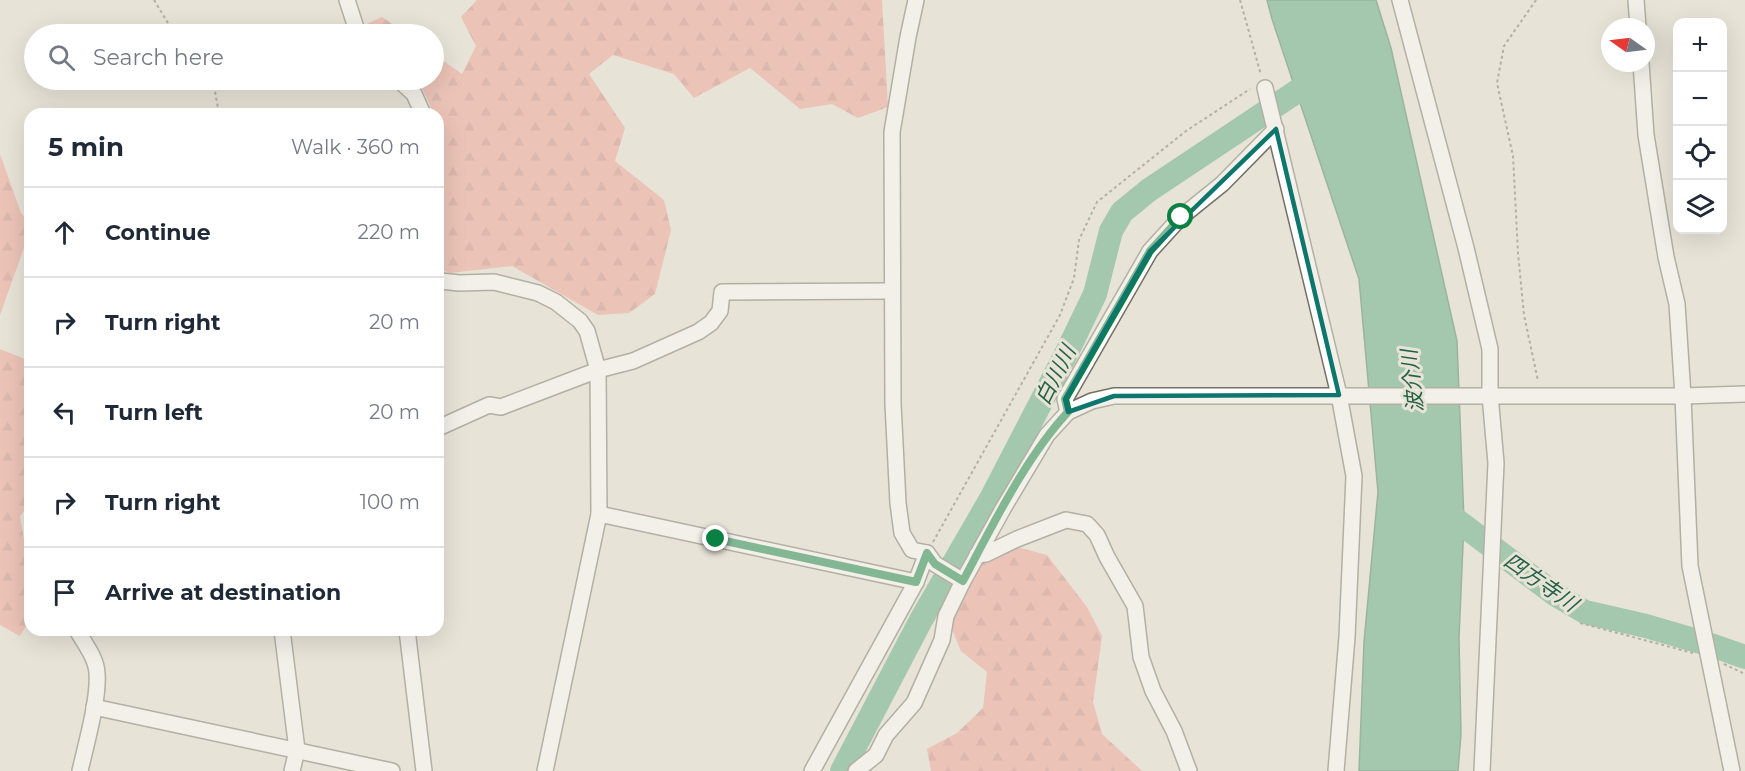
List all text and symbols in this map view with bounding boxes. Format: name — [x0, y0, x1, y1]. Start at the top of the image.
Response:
north arrow — [1601, 18, 1655, 72]
map controls — [1673, 18, 1727, 234]
button: + — [1673, 18, 1727, 72]
search box — [24, 24, 444, 90]
icon: search — [45, 41, 78, 74]
text: Search here — [93, 44, 224, 71]
button: − — [1673, 72, 1727, 126]
button: locate — [1673, 126, 1727, 180]
text: 5 min — [48, 131, 124, 163]
text: Walk · 360 m — [291, 135, 420, 159]
button: layers — [1673, 180, 1727, 234]
route start — [1167, 203, 1193, 229]
icon: ahead — [48, 216, 81, 249]
text: Continue — [105, 219, 211, 246]
text: 220 m — [358, 220, 420, 244]
icon: right — [48, 306, 81, 339]
text: Turn right — [105, 309, 220, 336]
text: 20 m — [369, 310, 420, 334]
water label: 白川川 — [1030, 339, 1081, 409]
water label: 波介川 — [1396, 346, 1428, 414]
icon: left — [48, 396, 81, 429]
text: Turn left — [105, 399, 203, 426]
text: 20 m — [369, 400, 420, 424]
icon: right — [48, 486, 81, 519]
text: Turn right — [105, 489, 220, 516]
text: 100 m — [360, 490, 420, 514]
route end — [702, 525, 728, 551]
water label: 四方寺川 — [1499, 548, 1584, 617]
icon: arrive — [48, 576, 81, 609]
text: Arrive at destination — [105, 579, 341, 606]

